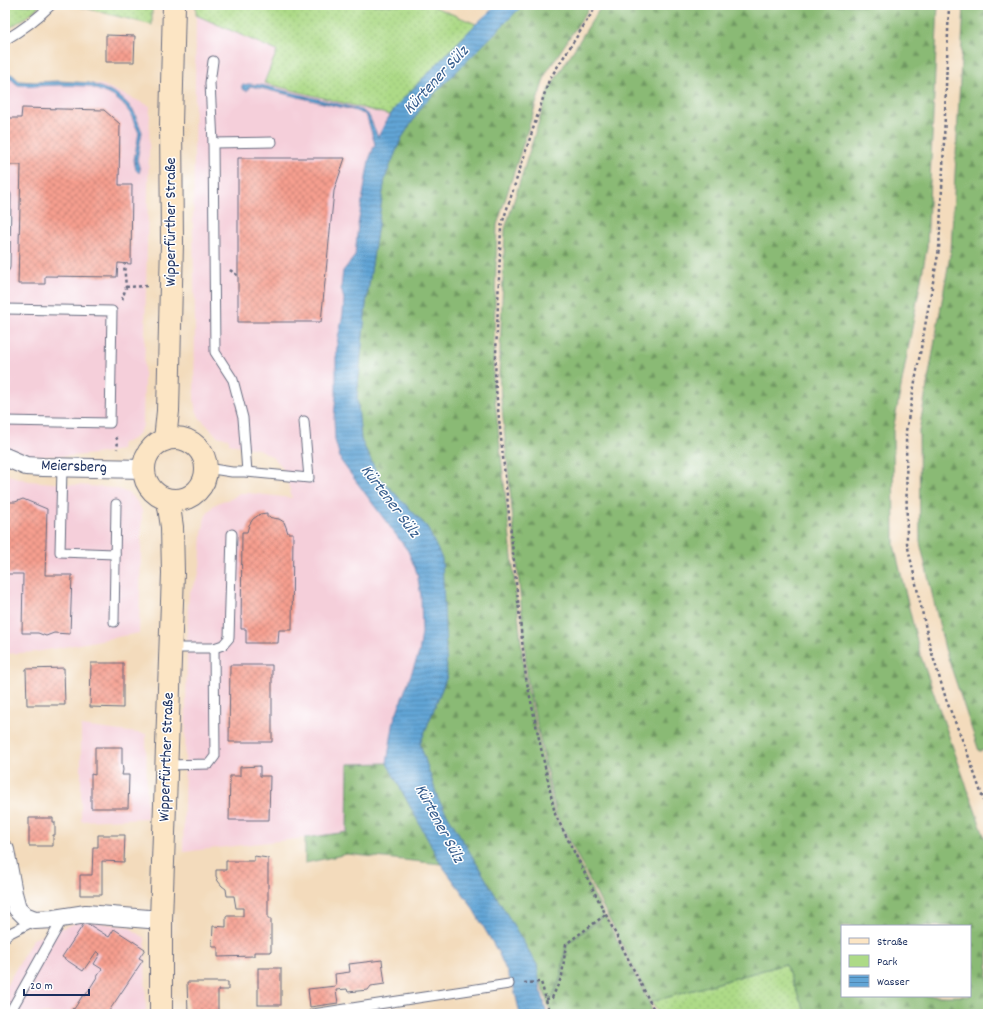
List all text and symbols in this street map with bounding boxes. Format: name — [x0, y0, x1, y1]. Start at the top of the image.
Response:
water label: Kürtener Sülz — [399, 40, 476, 121]
street label: Wipperfürther Straße — [160, 157, 183, 287]
street label: Meiersberg — [41, 454, 107, 480]
water label: Kürtener Sülz — [354, 460, 425, 545]
street label: Wipperfürther Straße — [153, 692, 181, 822]
water label: Kürtener Sülz — [407, 780, 470, 869]
legend — [841, 925, 971, 997]
text: Straße — [877, 934, 908, 951]
text: Park — [877, 954, 898, 971]
scale bar — [24, 971, 89, 997]
text: Wasser — [877, 974, 910, 991]
text: 20 m — [30, 978, 53, 995]

